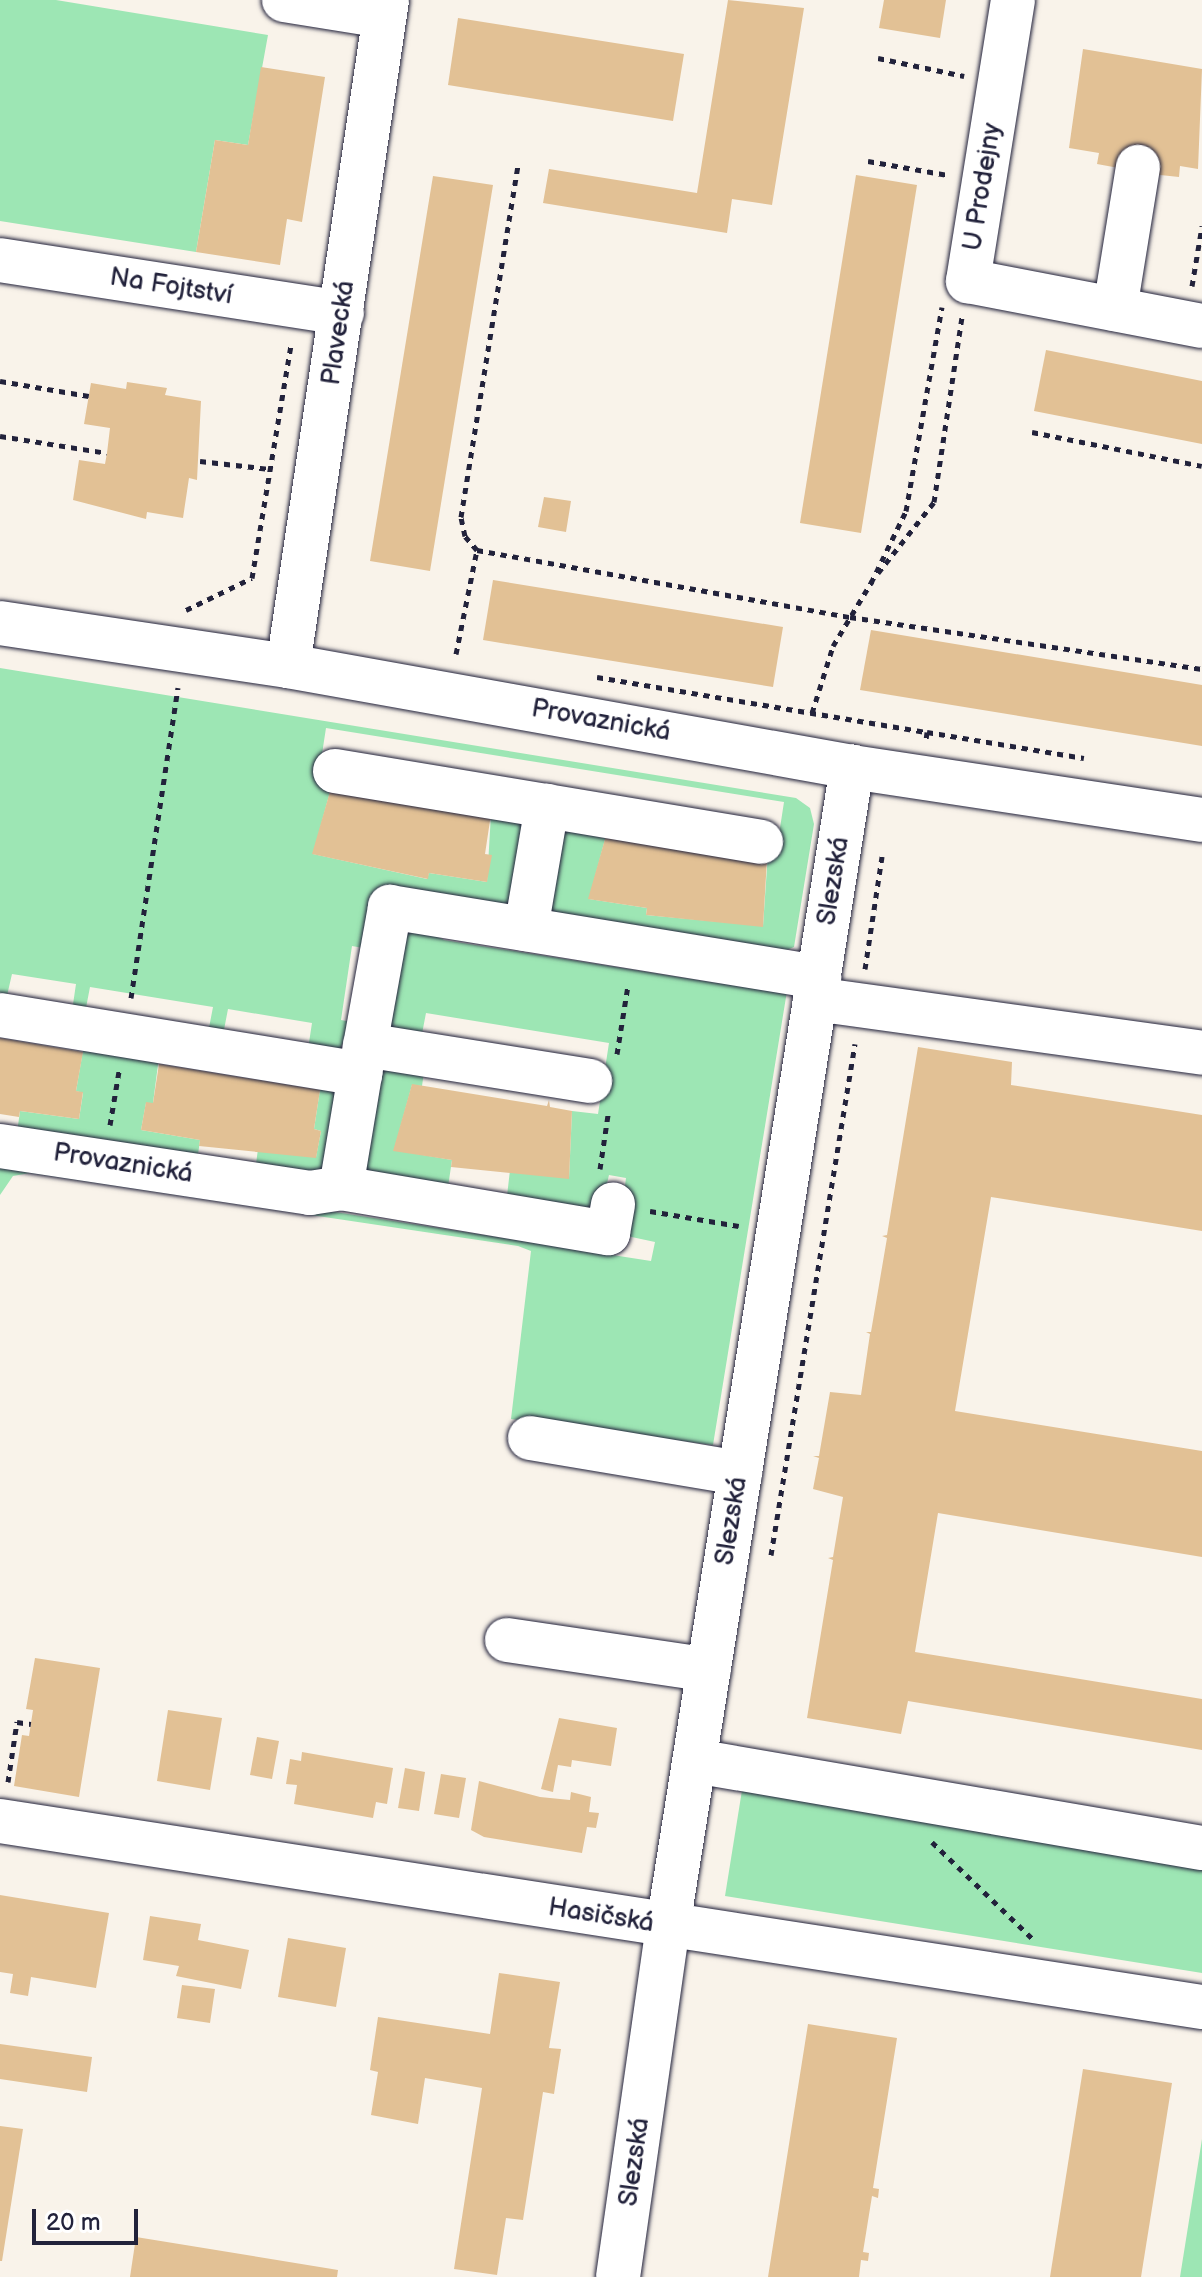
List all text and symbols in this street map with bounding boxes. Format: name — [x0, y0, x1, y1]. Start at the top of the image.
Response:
street label: U Prodejny — [958, 121, 1008, 253]
street label: Na Fojtství — [107, 262, 235, 312]
street label: Plavecká — [316, 279, 362, 387]
street label: Provaznická — [529, 693, 673, 749]
street label: Slezská — [812, 835, 856, 927]
street label: Provaznická — [51, 1138, 195, 1190]
street label: Slezská — [710, 1475, 754, 1567]
street label: Hasičská — [546, 1892, 656, 1940]
street label: Slezská — [613, 2116, 657, 2208]
scale bar — [36, 2193, 142, 2243]
text: 20 m — [46, 2208, 101, 2237]

